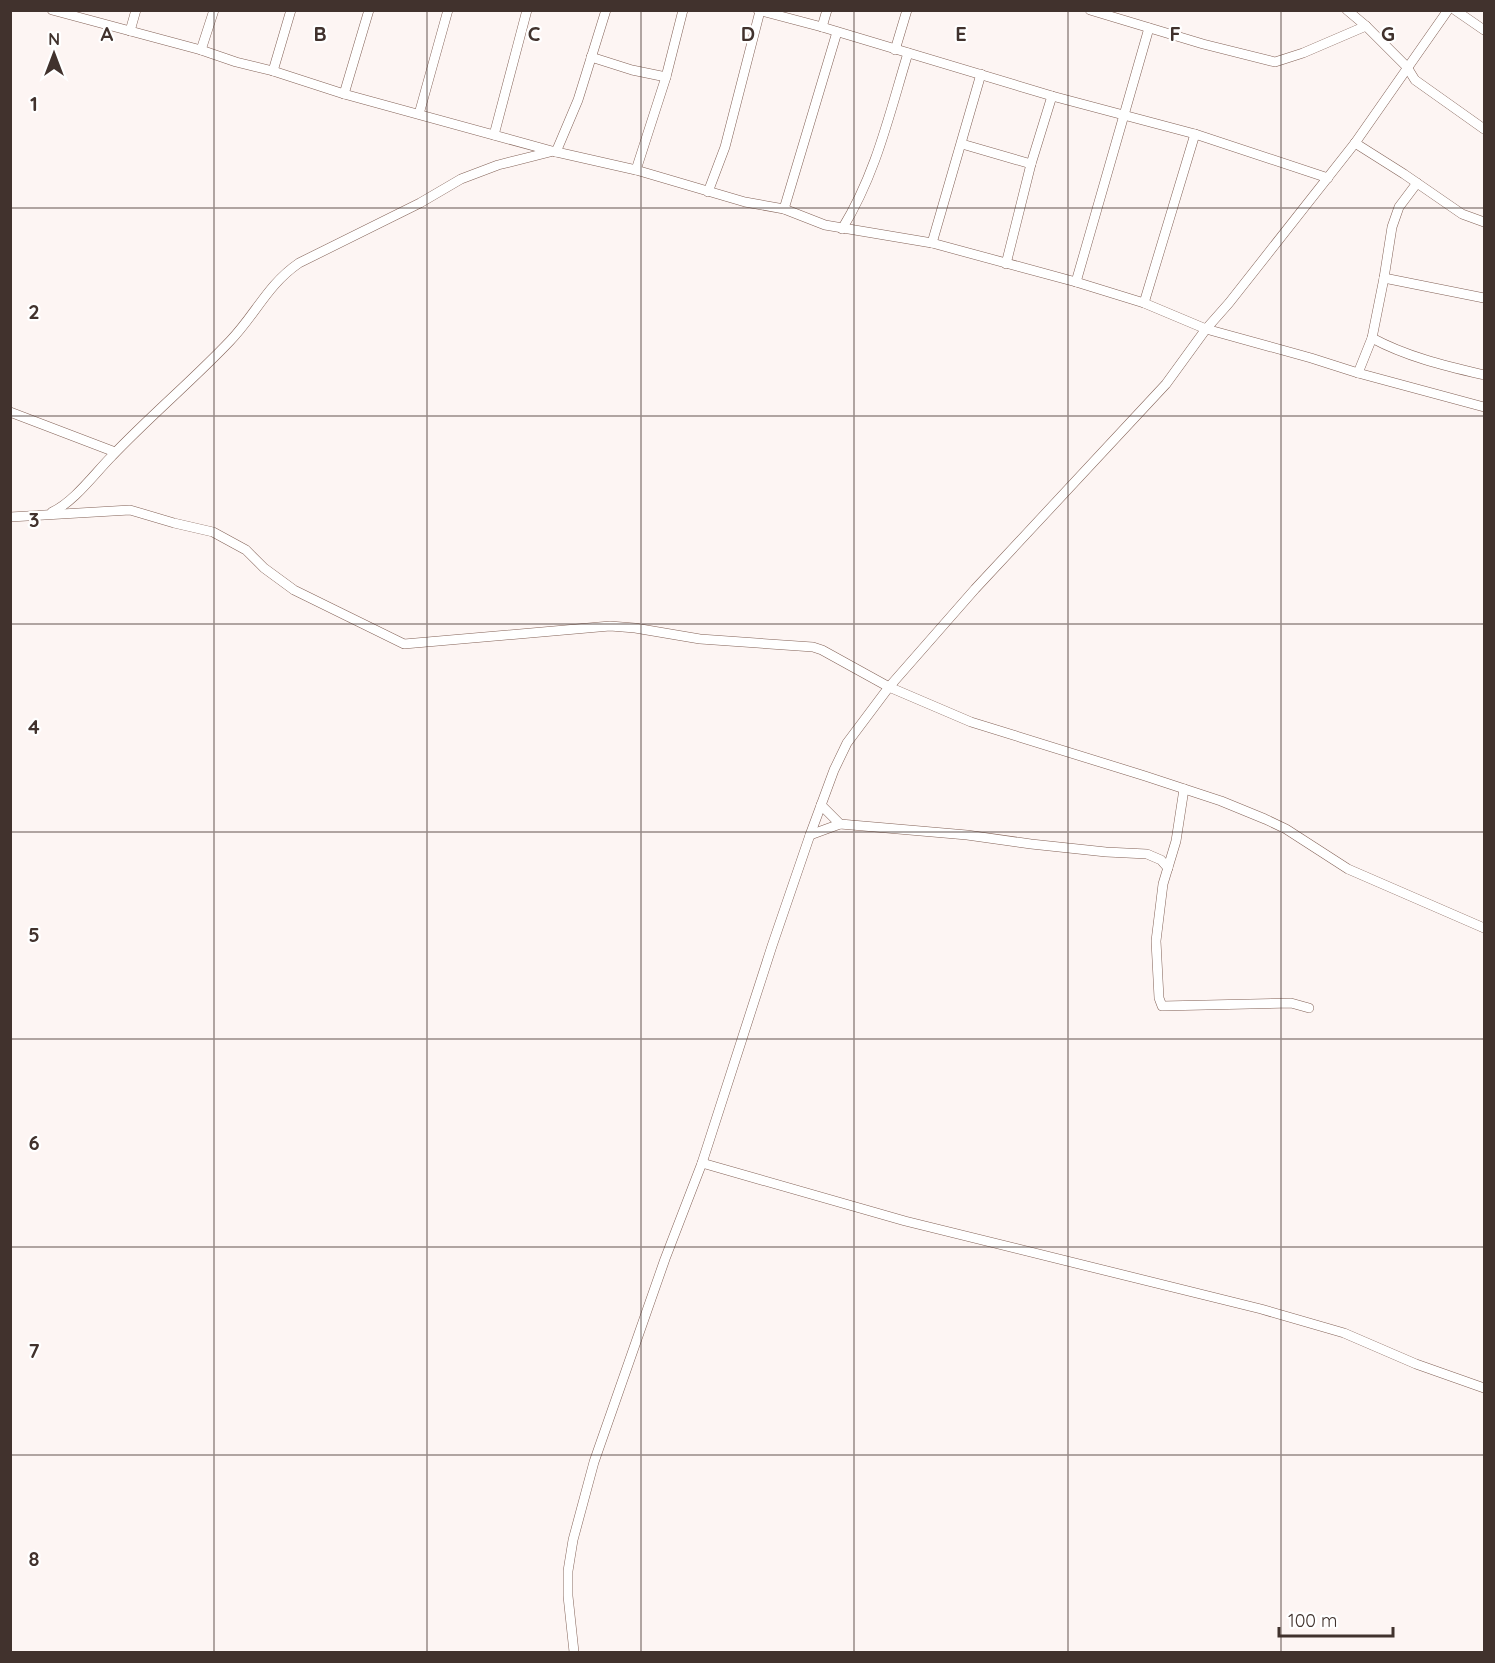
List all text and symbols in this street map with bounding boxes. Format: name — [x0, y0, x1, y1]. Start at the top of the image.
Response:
text: A — [101, 21, 114, 46]
text: B — [313, 21, 327, 46]
text: C — [528, 21, 541, 46]
text: D — [741, 21, 755, 46]
text: E — [955, 21, 967, 46]
text: F — [1169, 21, 1181, 46]
text: G — [1381, 21, 1395, 46]
north arrow — [24, 24, 84, 84]
text: N — [48, 29, 60, 49]
text: 1 — [30, 91, 38, 116]
text: 2 — [28, 299, 40, 324]
text: 3 — [29, 507, 39, 532]
text: 4 — [28, 714, 40, 739]
text: 5 — [28, 922, 40, 947]
text: 6 — [28, 1130, 40, 1155]
text: 7 — [29, 1338, 40, 1363]
text: 8 — [29, 1546, 40, 1571]
scale bar — [1279, 1600, 1393, 1638]
text: 100 m — [1288, 1609, 1337, 1632]

